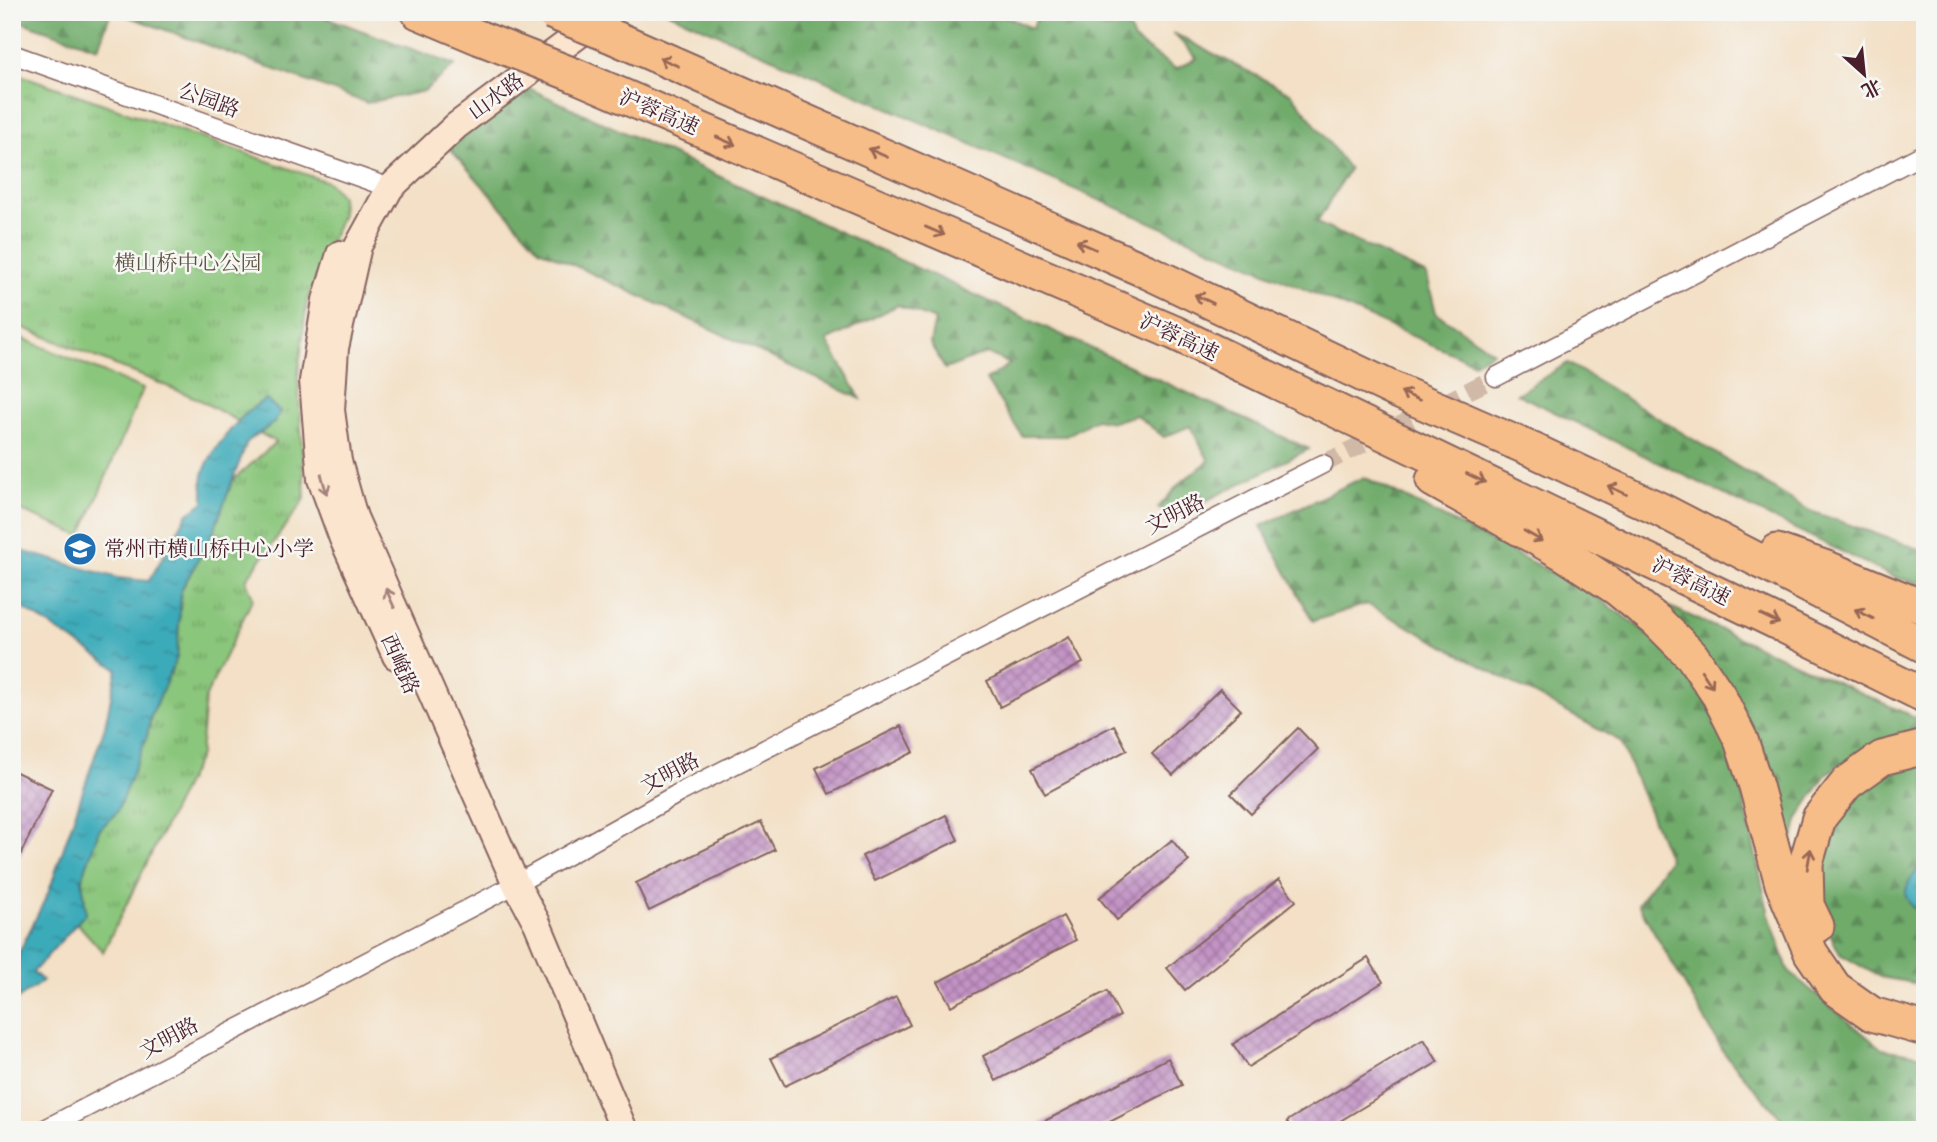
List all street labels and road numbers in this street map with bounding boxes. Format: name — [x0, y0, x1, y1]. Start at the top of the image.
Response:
street label: 山水路 — [462, 66, 530, 126]
street label: 公园路 — [175, 76, 243, 124]
street label: 沪蓉高速 — [615, 83, 703, 141]
street label: 沪蓉高速 — [1135, 307, 1223, 367]
street label: 文明路 — [1141, 487, 1209, 541]
street label: 沪蓉高速 — [1647, 550, 1735, 612]
street label: 西崦路 — [374, 630, 426, 698]
street label: 文明路 — [636, 746, 704, 800]
street label: 文明路 — [135, 1011, 203, 1065]

